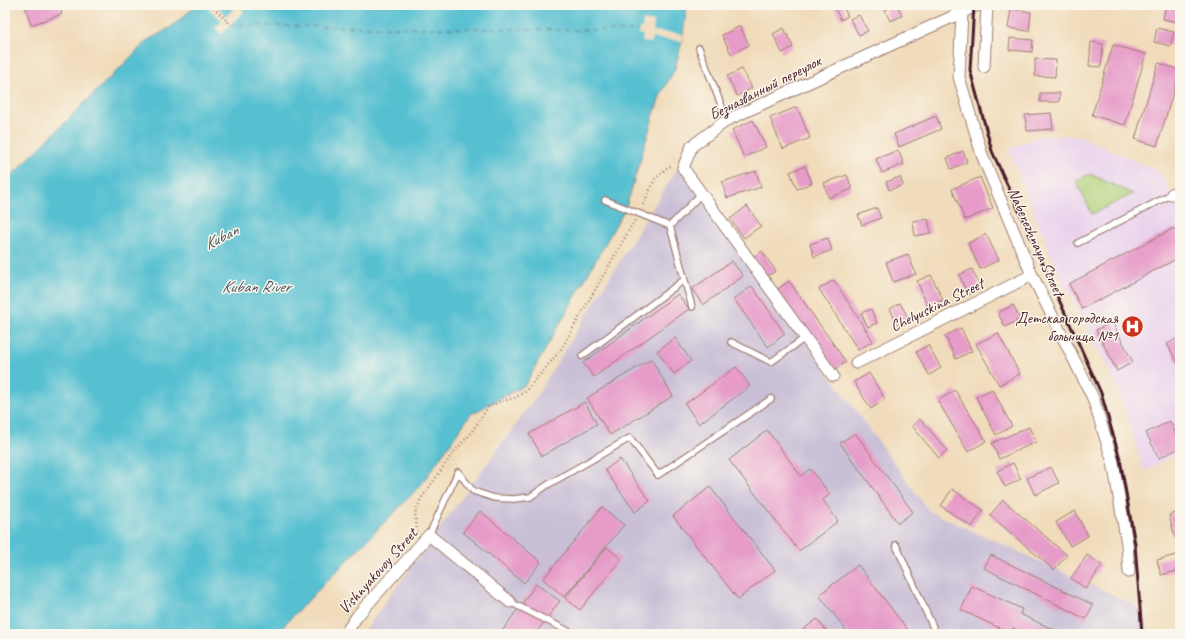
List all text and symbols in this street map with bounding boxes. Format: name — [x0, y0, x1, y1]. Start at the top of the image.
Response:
street label: Безназванный переулок — [706, 50, 826, 125]
street label: Naberezhnaya Street — [1003, 185, 1070, 302]
water label: Kuban — [200, 219, 243, 254]
street label: Chelyuskina Street — [887, 273, 989, 336]
water label: Kuban River — [222, 276, 293, 297]
place label: Детская городская больница №1 — [1015, 308, 1119, 346]
hospital icon: Детская городская больница №1 — [1120, 314, 1146, 340]
street label: Vishnyakovoy Street — [334, 523, 423, 618]

